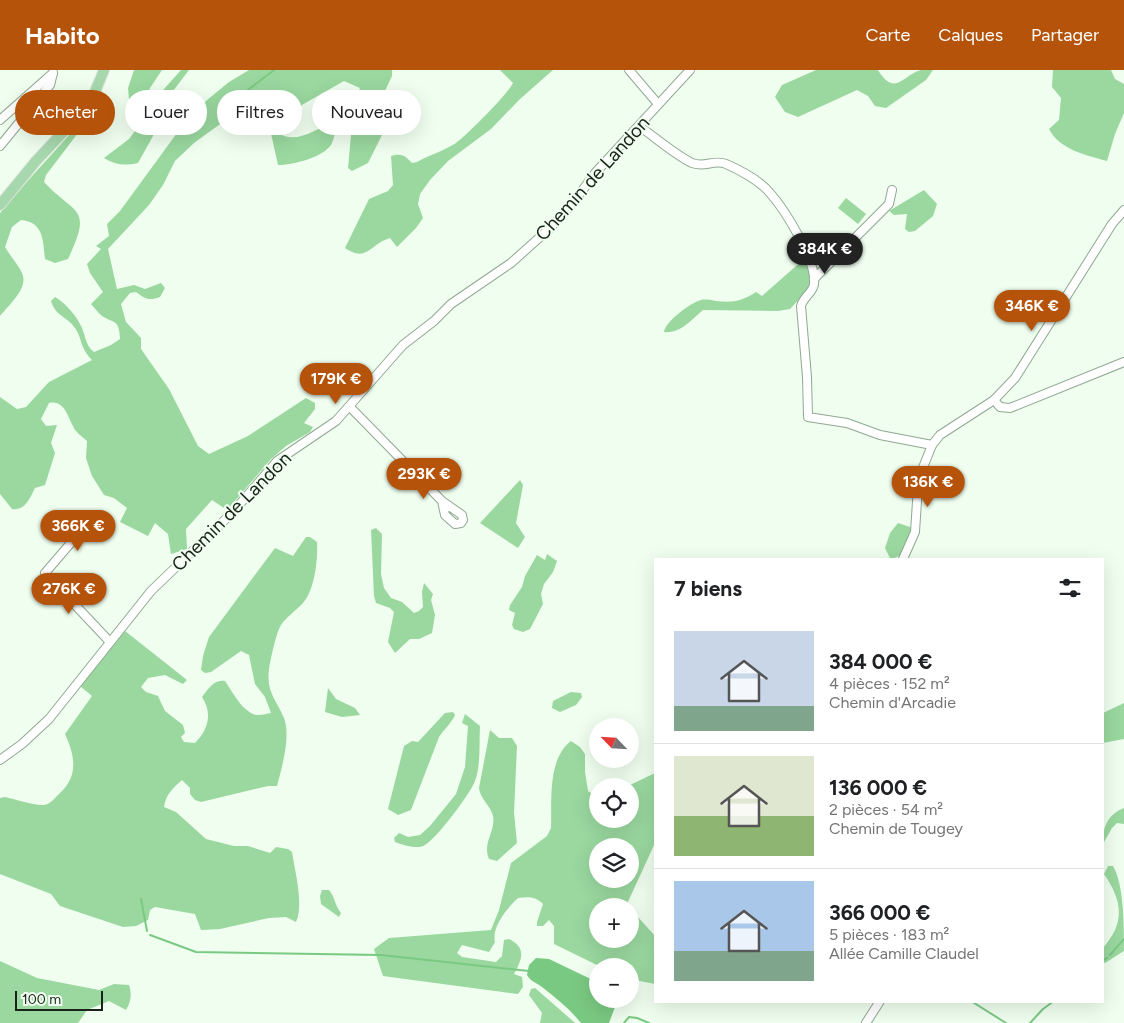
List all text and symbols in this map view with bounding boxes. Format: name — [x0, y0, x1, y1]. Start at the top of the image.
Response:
text: Habito — [25, 21, 100, 50]
text: Carte — [865, 24, 910, 46]
text: Calques — [938, 24, 1003, 46]
text: Partager — [1031, 24, 1099, 46]
chip: Acheter — [15, 90, 115, 135]
chip: Louer — [125, 90, 207, 135]
chip: Filtres — [217, 90, 302, 135]
chip: Nouveau — [312, 90, 421, 135]
street label: Chemin de Landon — [530, 111, 654, 245]
pin: 384K € — [784, 232, 866, 275]
text: 384K € — [798, 239, 852, 258]
pin: 346K € — [991, 290, 1073, 332]
text: 346K € — [1005, 296, 1059, 315]
pin: 179K € — [295, 362, 377, 405]
text: 179K € — [311, 369, 361, 388]
street label: Chemin de Landon — [167, 447, 296, 576]
pin: 293K € — [383, 458, 465, 500]
text: 293K € — [397, 464, 451, 483]
pin: 136K € — [887, 466, 969, 508]
text: 136K € — [903, 472, 953, 491]
pin: 366K € — [37, 510, 119, 552]
text: 366K € — [51, 516, 105, 535]
pin: 276K € — [28, 572, 110, 615]
icon: filters — [1056, 574, 1084, 602]
text: 7 biens — [674, 576, 742, 601]
text: 276K € — [42, 579, 96, 598]
text: 384 000 € — [829, 649, 932, 674]
icon: home — [714, 651, 774, 711]
text: 4 pièces · 152 m² — [829, 674, 950, 693]
text: Chemin d'Arcadie — [829, 693, 956, 712]
north arrow — [589, 718, 639, 768]
map controls — [589, 718, 639, 1008]
text: 136 000 € — [829, 775, 927, 800]
icon: home — [714, 776, 774, 836]
button: locate — [589, 778, 639, 828]
text: 2 pièces · 54 m² — [829, 800, 943, 819]
text: Chemin de Tougey — [829, 819, 963, 838]
button: layers — [589, 838, 639, 888]
button: + — [589, 898, 639, 948]
text: 366 000 € — [829, 900, 930, 925]
icon: home — [714, 901, 774, 961]
text: 5 pièces · 183 m² — [829, 925, 949, 944]
text: Allée Camille Claudel — [829, 944, 979, 963]
button: − — [589, 958, 639, 1008]
scale bar — [15, 988, 102, 1011]
text: 100 m — [22, 991, 61, 1008]

